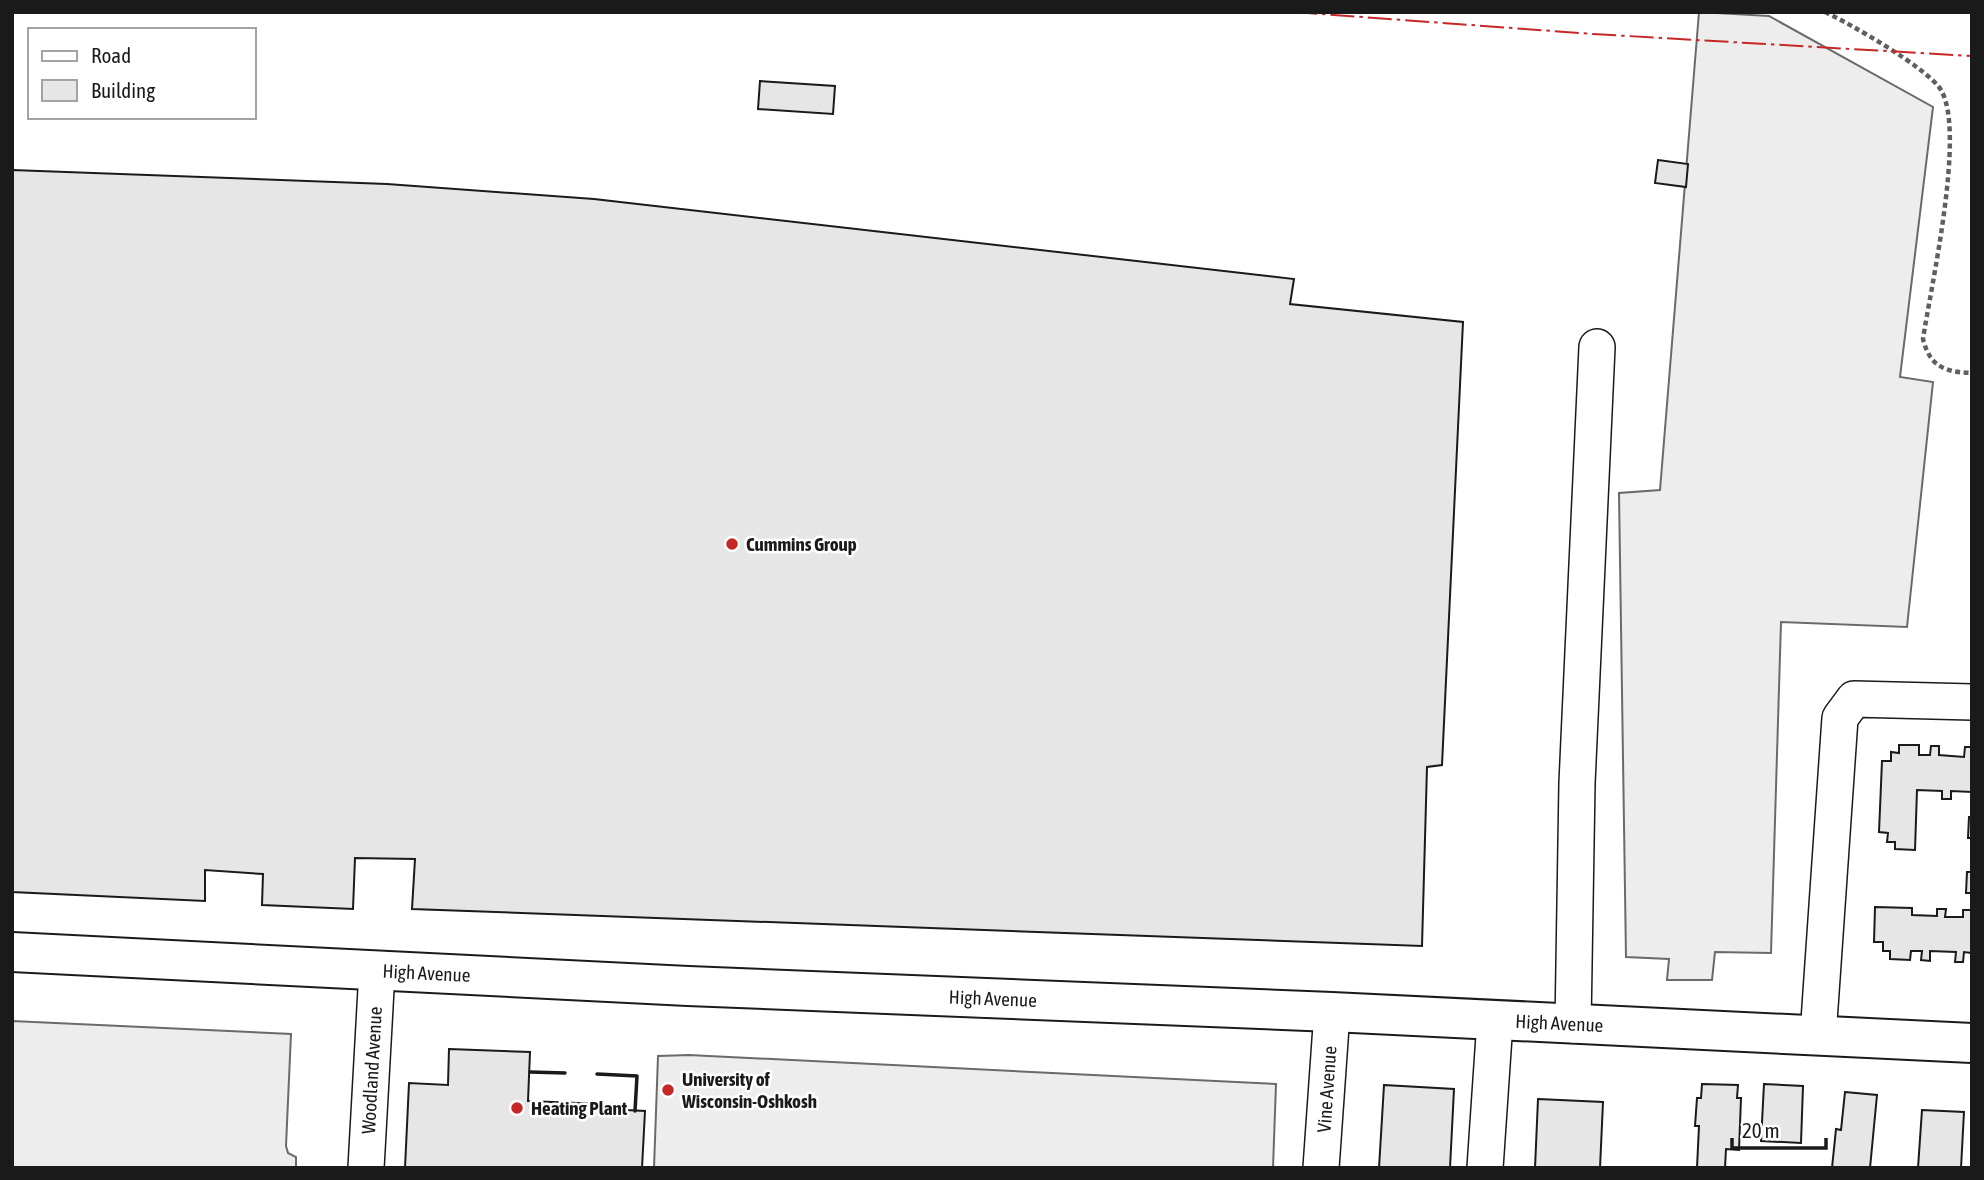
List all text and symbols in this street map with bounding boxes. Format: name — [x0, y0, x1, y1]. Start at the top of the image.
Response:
legend — [28, 28, 256, 119]
text: Road — [91, 43, 131, 67]
text: Building — [91, 78, 155, 102]
place label: Cummins Group — [746, 533, 857, 555]
marker: Cummins Group — [724, 536, 740, 552]
street label: High Avenue — [382, 960, 471, 986]
street label: High Avenue — [948, 986, 1037, 1011]
street label: Woodland Avenue — [357, 1006, 386, 1134]
street label: High Avenue — [1515, 1010, 1604, 1036]
street label: Vine Avenue — [1313, 1045, 1341, 1133]
place label: University of Wisconsin-Oshkosh — [681, 1068, 817, 1112]
marker: University of Wisconsin-Oshkosh — [660, 1082, 676, 1098]
place label: Heating Plant — [531, 1097, 628, 1119]
marker: Heating Plant — [509, 1100, 525, 1116]
scale bar — [1732, 1106, 1826, 1150]
text: 20 m — [1742, 1118, 1780, 1142]

